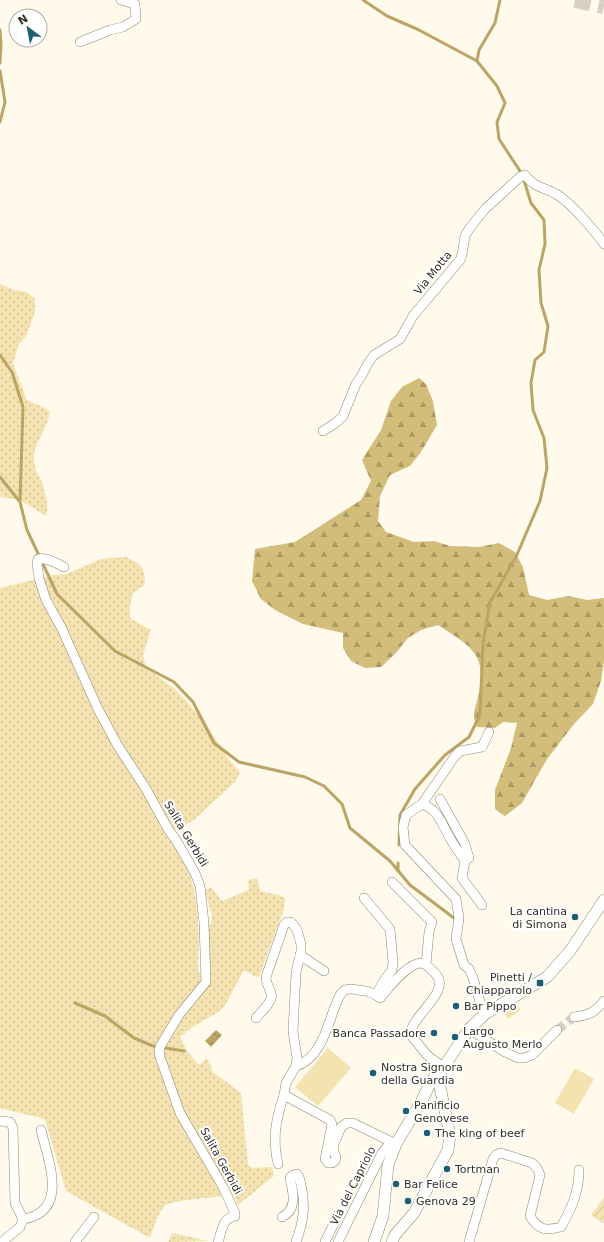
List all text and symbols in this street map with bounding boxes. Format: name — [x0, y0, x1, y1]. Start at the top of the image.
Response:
north arrow — [8, 8, 48, 48]
text: N — [16, 12, 30, 28]
street label: Via Motta — [412, 249, 454, 297]
street label: Salita Gerbidi — [161, 799, 211, 869]
place label: La cantina di Simona — [510, 905, 567, 931]
marker: La cantina di Simona — [570, 912, 580, 922]
place label: Pinetti / Chiapparolo — [466, 971, 532, 997]
marker: Pinetti / Chiapparolo — [535, 978, 545, 988]
place label: Bar Pippo — [464, 1000, 517, 1013]
marker: Bar Pippo — [451, 1001, 461, 1011]
place label: Largo Augusto Merlo — [463, 1025, 543, 1051]
place label: Banca Passadore — [333, 1027, 426, 1040]
marker: Banca Passadore — [429, 1028, 439, 1038]
marker: Largo Augusto Merlo — [450, 1032, 460, 1042]
place label: Nostra Signora della Guardia — [381, 1061, 463, 1087]
marker: Nostra Signora della Guardia — [368, 1068, 378, 1078]
place label: Panificio Genovese — [414, 1099, 469, 1125]
marker: Panificio Genovese — [401, 1106, 411, 1116]
street label: Salita Gerbidi — [197, 1125, 245, 1197]
place label: The king of beef — [434, 1127, 525, 1140]
marker: The king of beef — [422, 1128, 432, 1138]
street label: Via del Capriolo — [328, 1144, 379, 1227]
place label: Tortman — [454, 1163, 500, 1176]
marker: Tortman — [442, 1164, 452, 1174]
place label: Bar Felice — [404, 1178, 458, 1191]
marker: Bar Felice — [391, 1179, 401, 1189]
place label: Genova 29 — [416, 1195, 476, 1208]
marker: Genova 29 — [403, 1196, 413, 1206]

